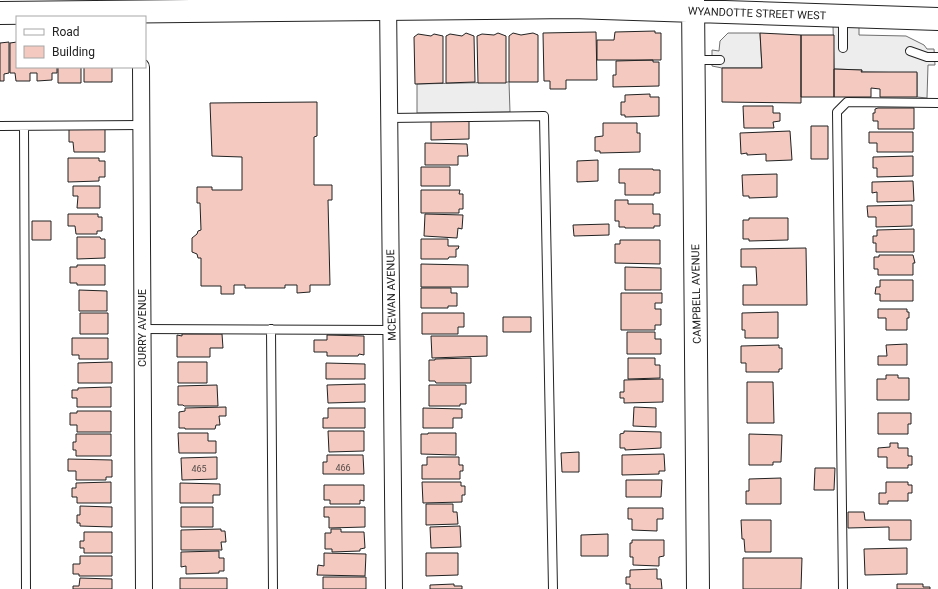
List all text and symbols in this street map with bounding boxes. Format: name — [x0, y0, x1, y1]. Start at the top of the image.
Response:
street label: WYANDOTTE STREET WEST — [688, 5, 827, 22]
legend — [16, 16, 146, 68]
text: Road — [52, 25, 80, 39]
text: Building — [52, 45, 95, 59]
street label: CAMPBELL AVENUE — [689, 244, 704, 344]
street label: MCEWAN AVENUE — [384, 249, 399, 341]
street label: CURRY AVENUE — [136, 289, 149, 367]
house number: 466 — [335, 463, 351, 473]
house number: 465 — [191, 464, 207, 474]

